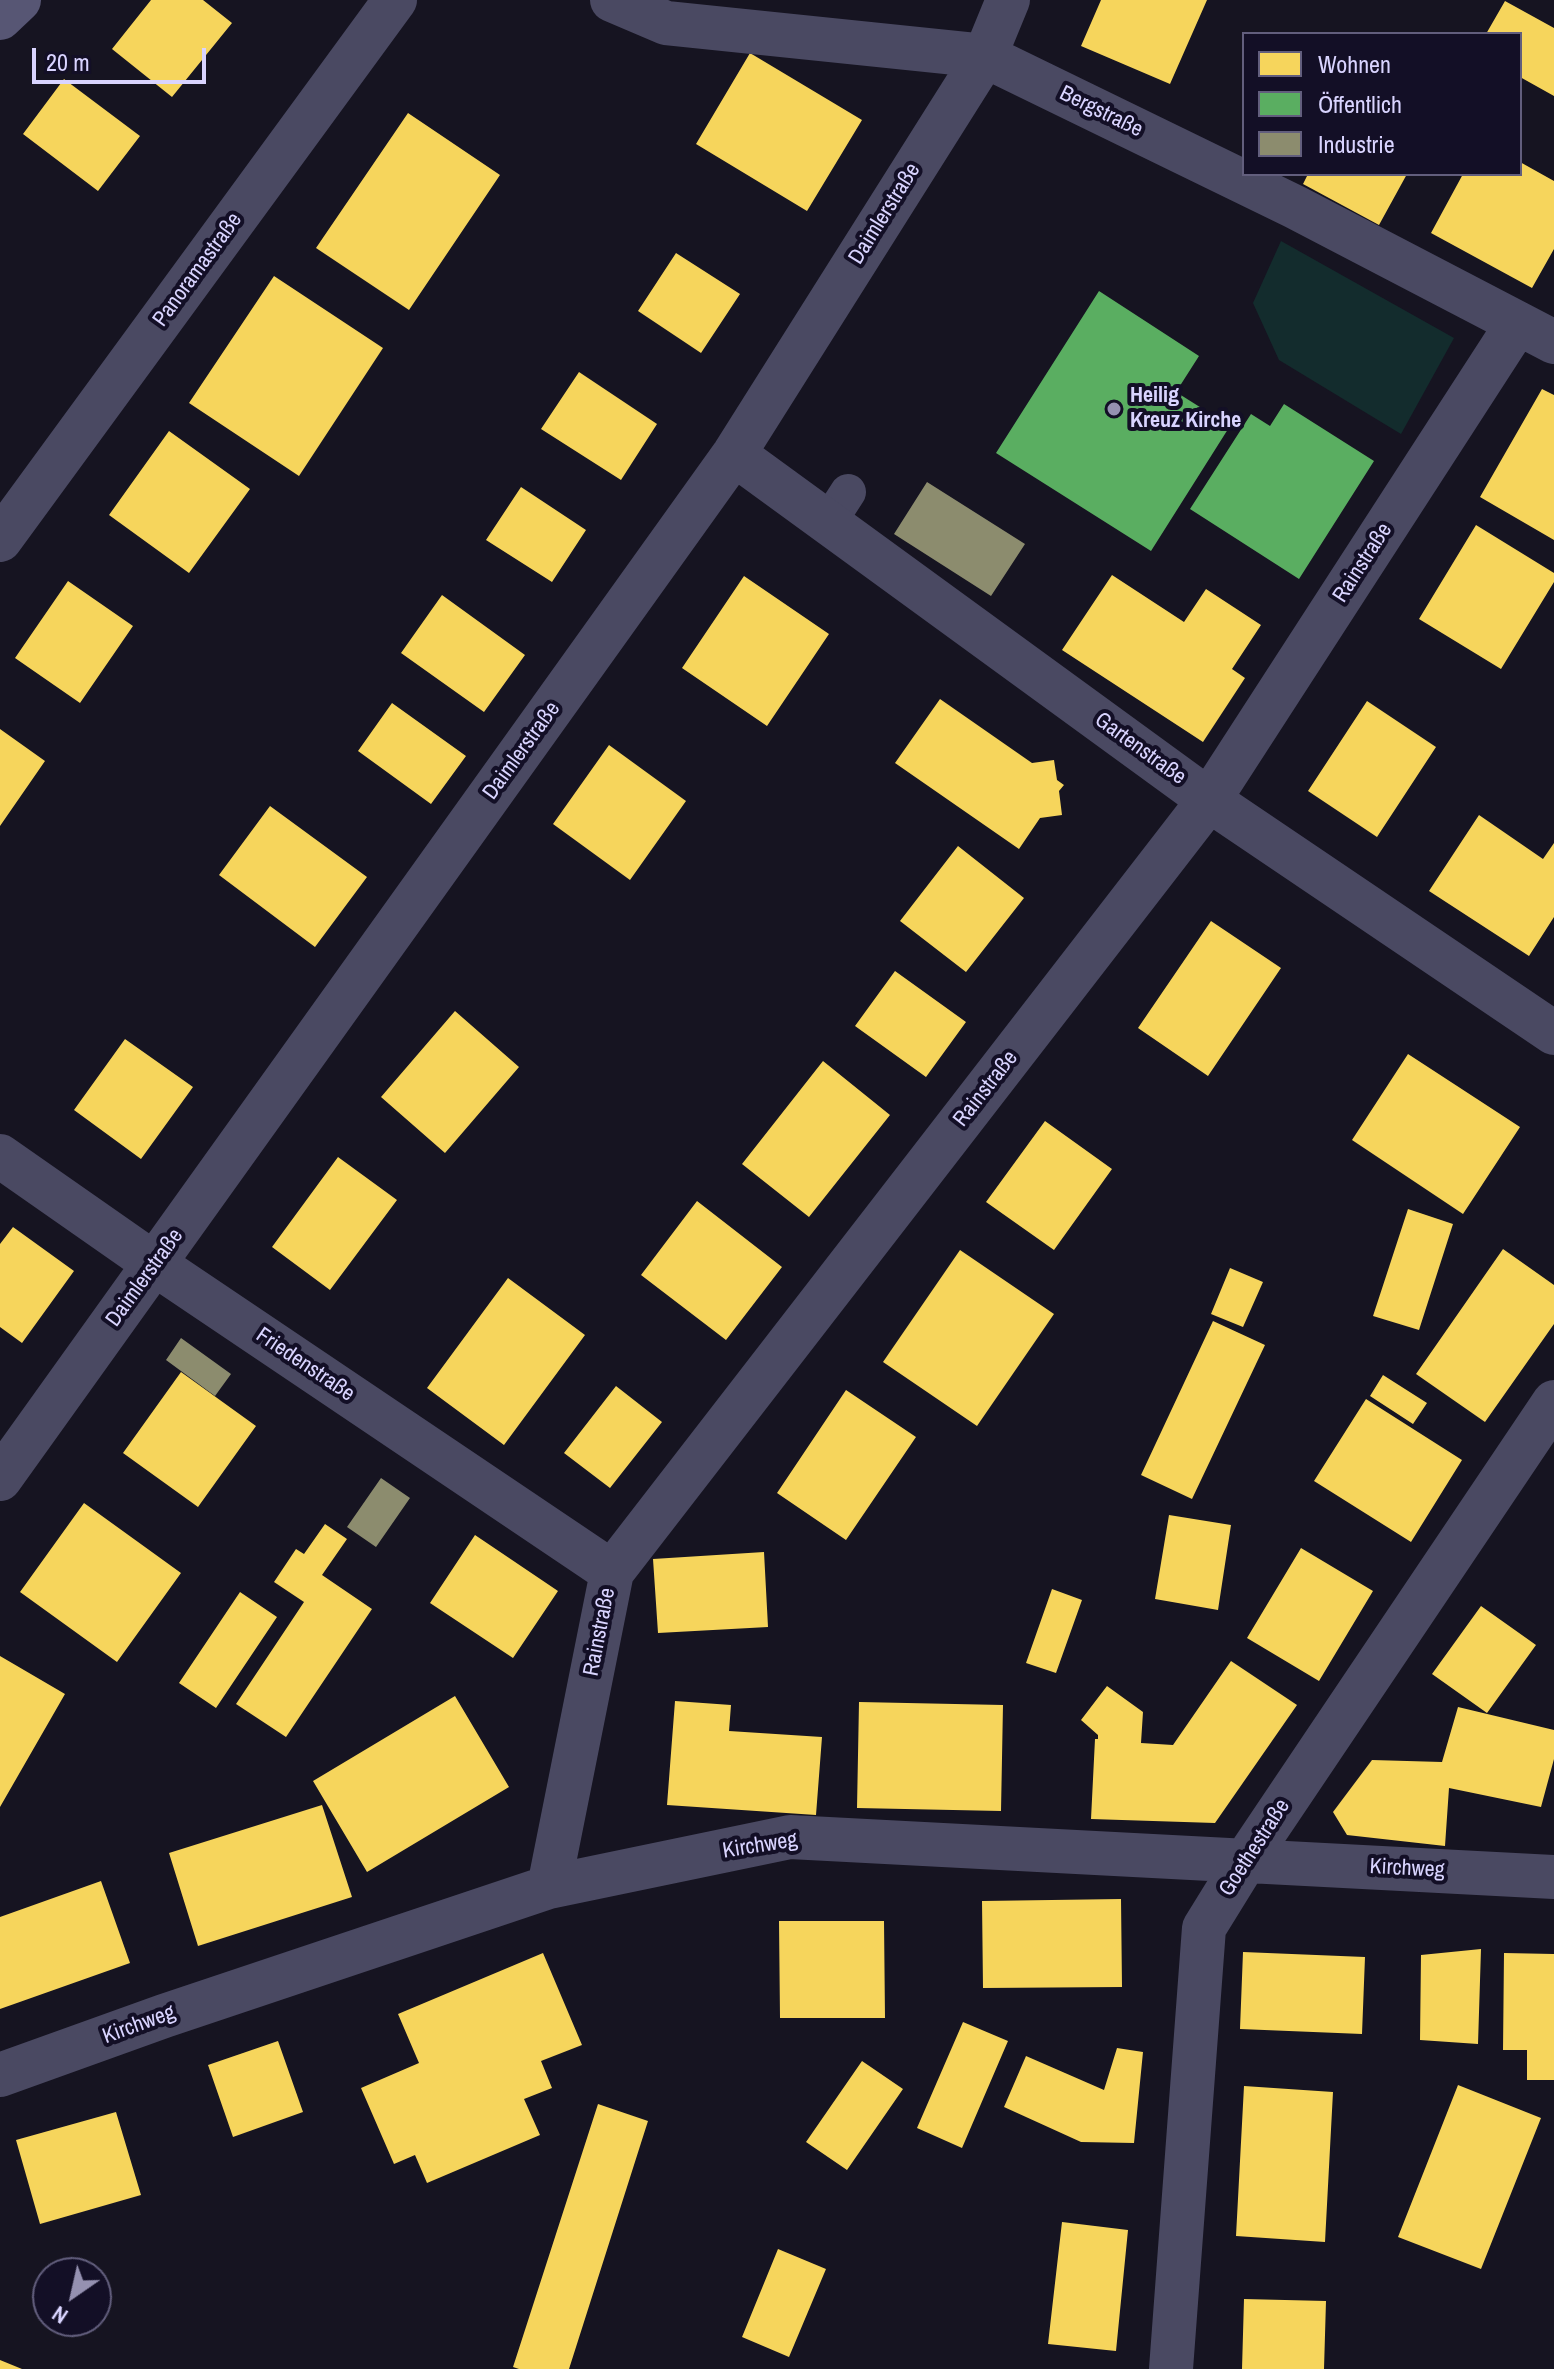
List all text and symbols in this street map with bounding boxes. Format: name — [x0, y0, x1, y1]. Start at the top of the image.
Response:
scale bar — [36, 32, 210, 82]
legend — [1242, 32, 1522, 176]
text: 20 m — [46, 46, 90, 78]
text: Wohnen — [1318, 48, 1391, 80]
street label: Bergstraße — [1055, 81, 1147, 143]
text: Öffentlich — [1318, 88, 1402, 120]
text: Industrie — [1318, 128, 1395, 160]
street label: Daimlerstraße — [844, 159, 926, 269]
street label: Panoramastraße — [148, 208, 248, 332]
place label: Heilig Kreuz Kirche — [1130, 383, 1241, 434]
marker: Heilig Kreuz Kirche — [1105, 400, 1123, 418]
street label: Rainstraße — [1328, 518, 1398, 608]
street label: Daimlerstraße — [478, 697, 566, 805]
street label: Gartenstraße — [1089, 707, 1191, 791]
street label: Rainstraße — [948, 1046, 1024, 1132]
street label: Daimlerstraße — [101, 1224, 189, 1332]
street label: Friedenstraße — [251, 1322, 359, 1408]
street label: Rainstraße — [579, 1586, 621, 1678]
street label: Goethestraße — [1214, 1795, 1296, 1901]
street label: Kirchweg — [721, 1827, 799, 1865]
street label: Kirchweg — [1369, 1854, 1445, 1884]
street label: Kirchweg — [99, 2000, 179, 2050]
north arrow — [32, 2257, 112, 2337]
text: N — [46, 2299, 73, 2331]

